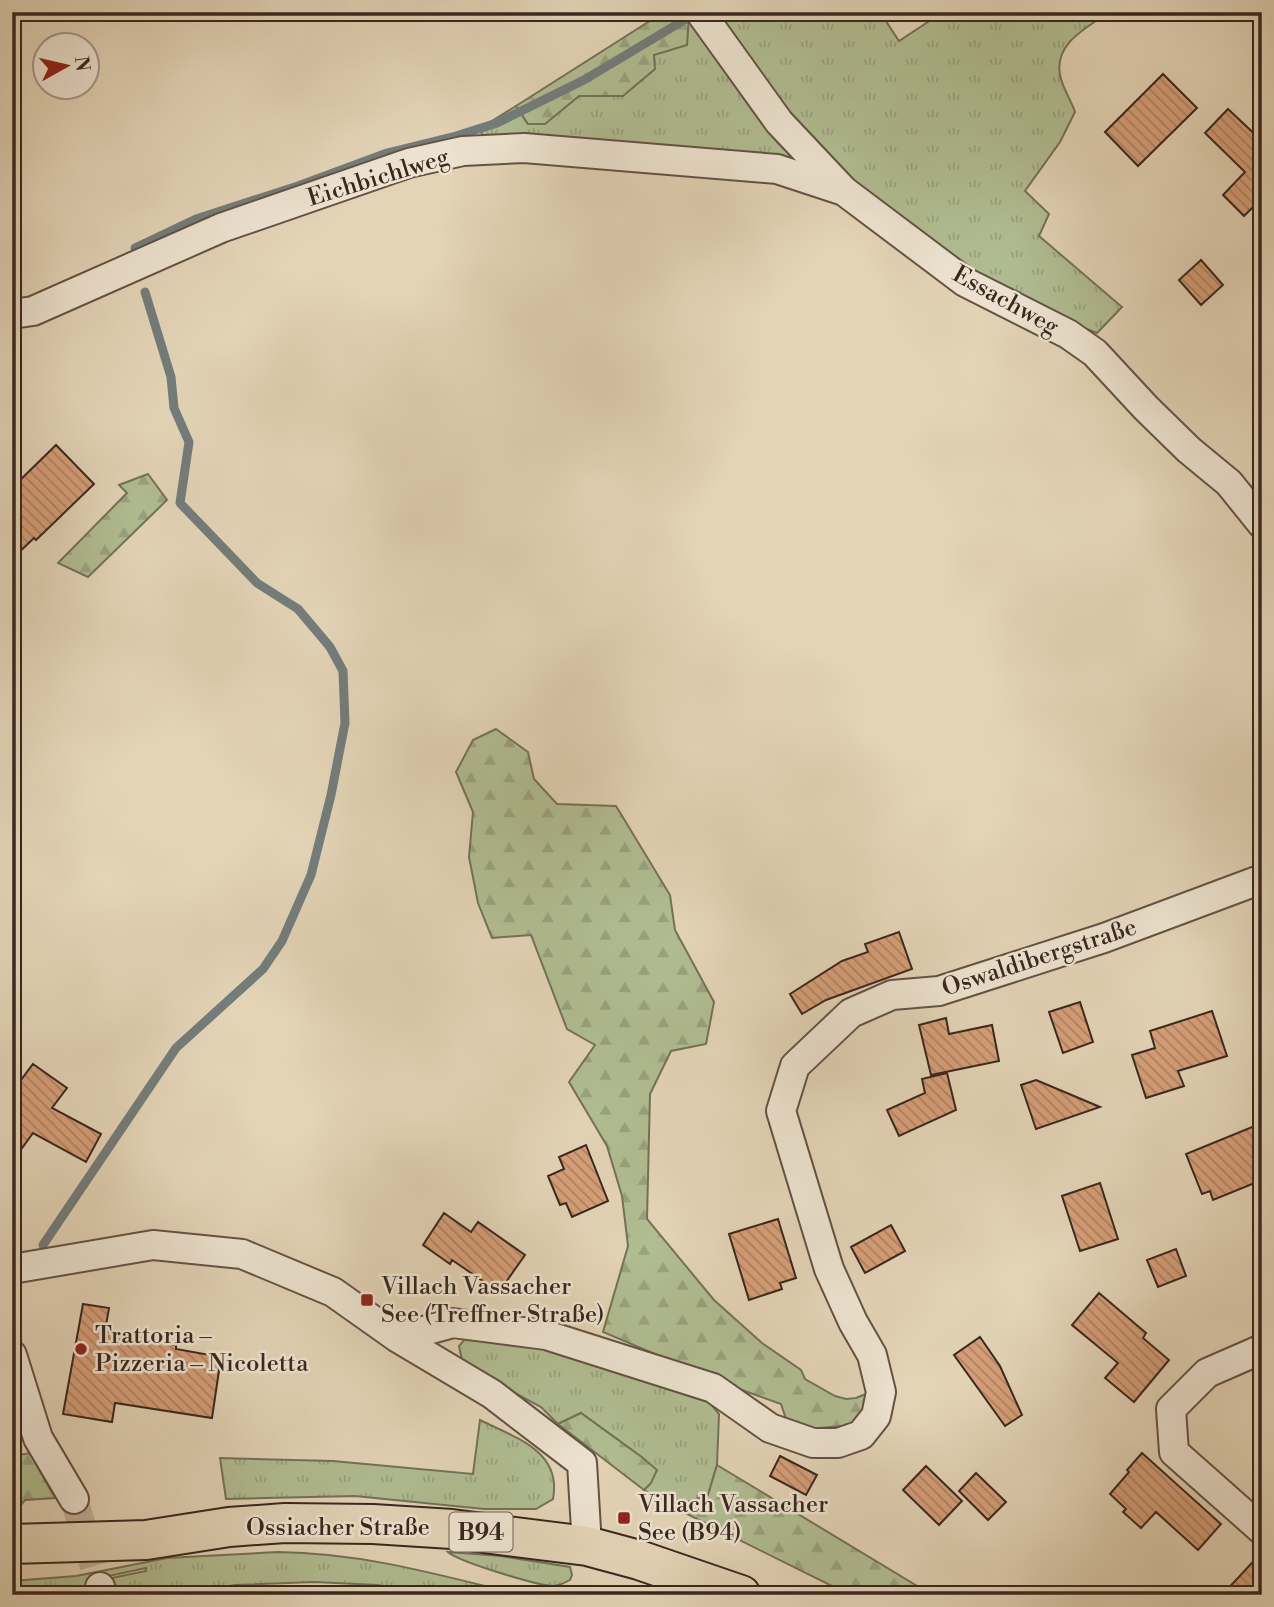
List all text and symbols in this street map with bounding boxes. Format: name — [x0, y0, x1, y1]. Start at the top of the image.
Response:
north arrow — [32, 32, 102, 102]
text: N — [69, 55, 95, 73]
street label: Eichbichlweg — [304, 142, 453, 214]
street label: Essachweg — [947, 259, 1064, 343]
street label: Oswaldibergstraße — [938, 912, 1140, 1004]
place label: Villach Vassacher See (Treffner Straße) — [380, 1272, 604, 1330]
marker: Villach Vassacher See (Treffner Straße) — [359, 1292, 375, 1308]
place label: Trattoria – Pizzeria – Nicoletta — [95, 1321, 309, 1379]
marker: Trattoria – Pizzeria – Nicoletta — [73, 1341, 89, 1357]
place label: Villach Vassacher See (B94) — [637, 1490, 828, 1548]
marker: Villach Vassacher See (B94) — [616, 1510, 632, 1526]
road number: B94 — [449, 1512, 512, 1552]
street label: Ossiacher Straße — [246, 1513, 430, 1543]

